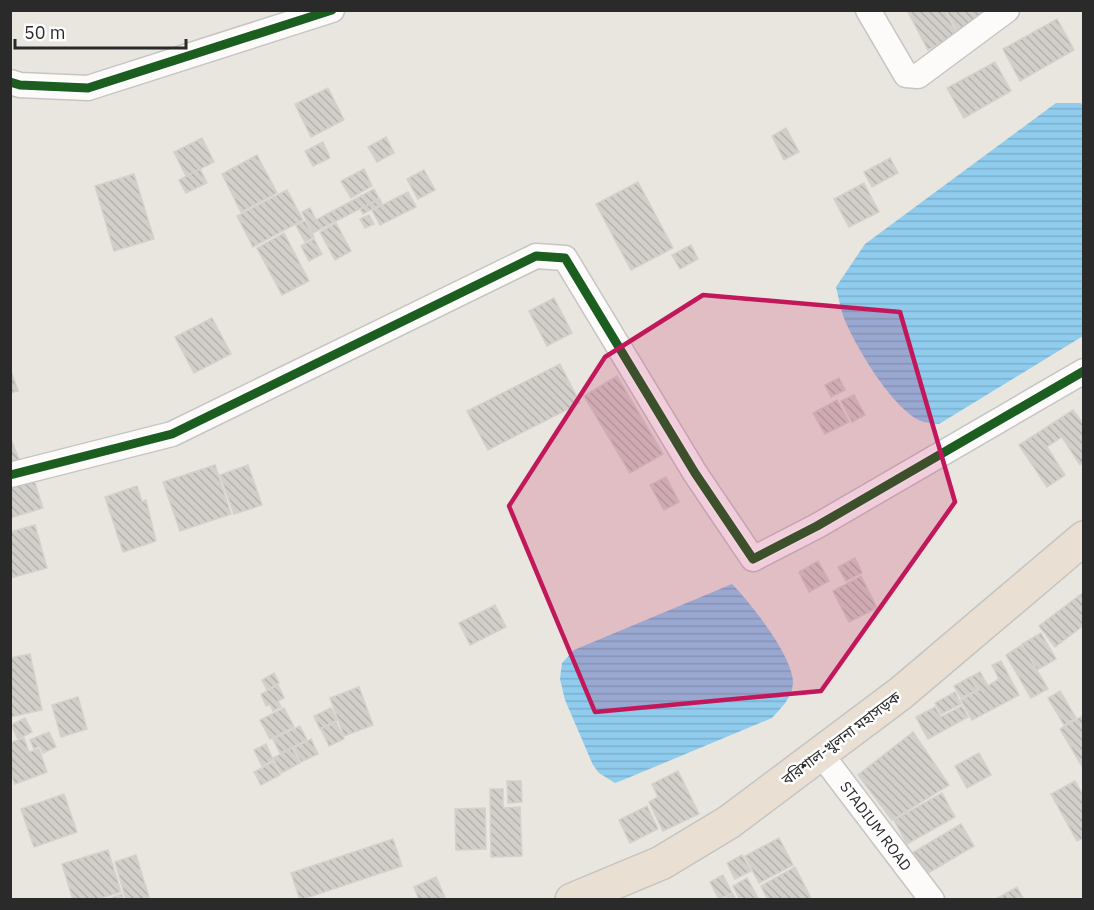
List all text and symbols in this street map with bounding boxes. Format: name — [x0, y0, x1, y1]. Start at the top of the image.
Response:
scale bar — [15, 12, 186, 50]
text: 50 m — [24, 21, 66, 44]
street label: বরিশাল-খুলনা মহাসড়ক — [777, 687, 905, 789]
street label: STADIUM ROAD — [836, 777, 916, 875]

